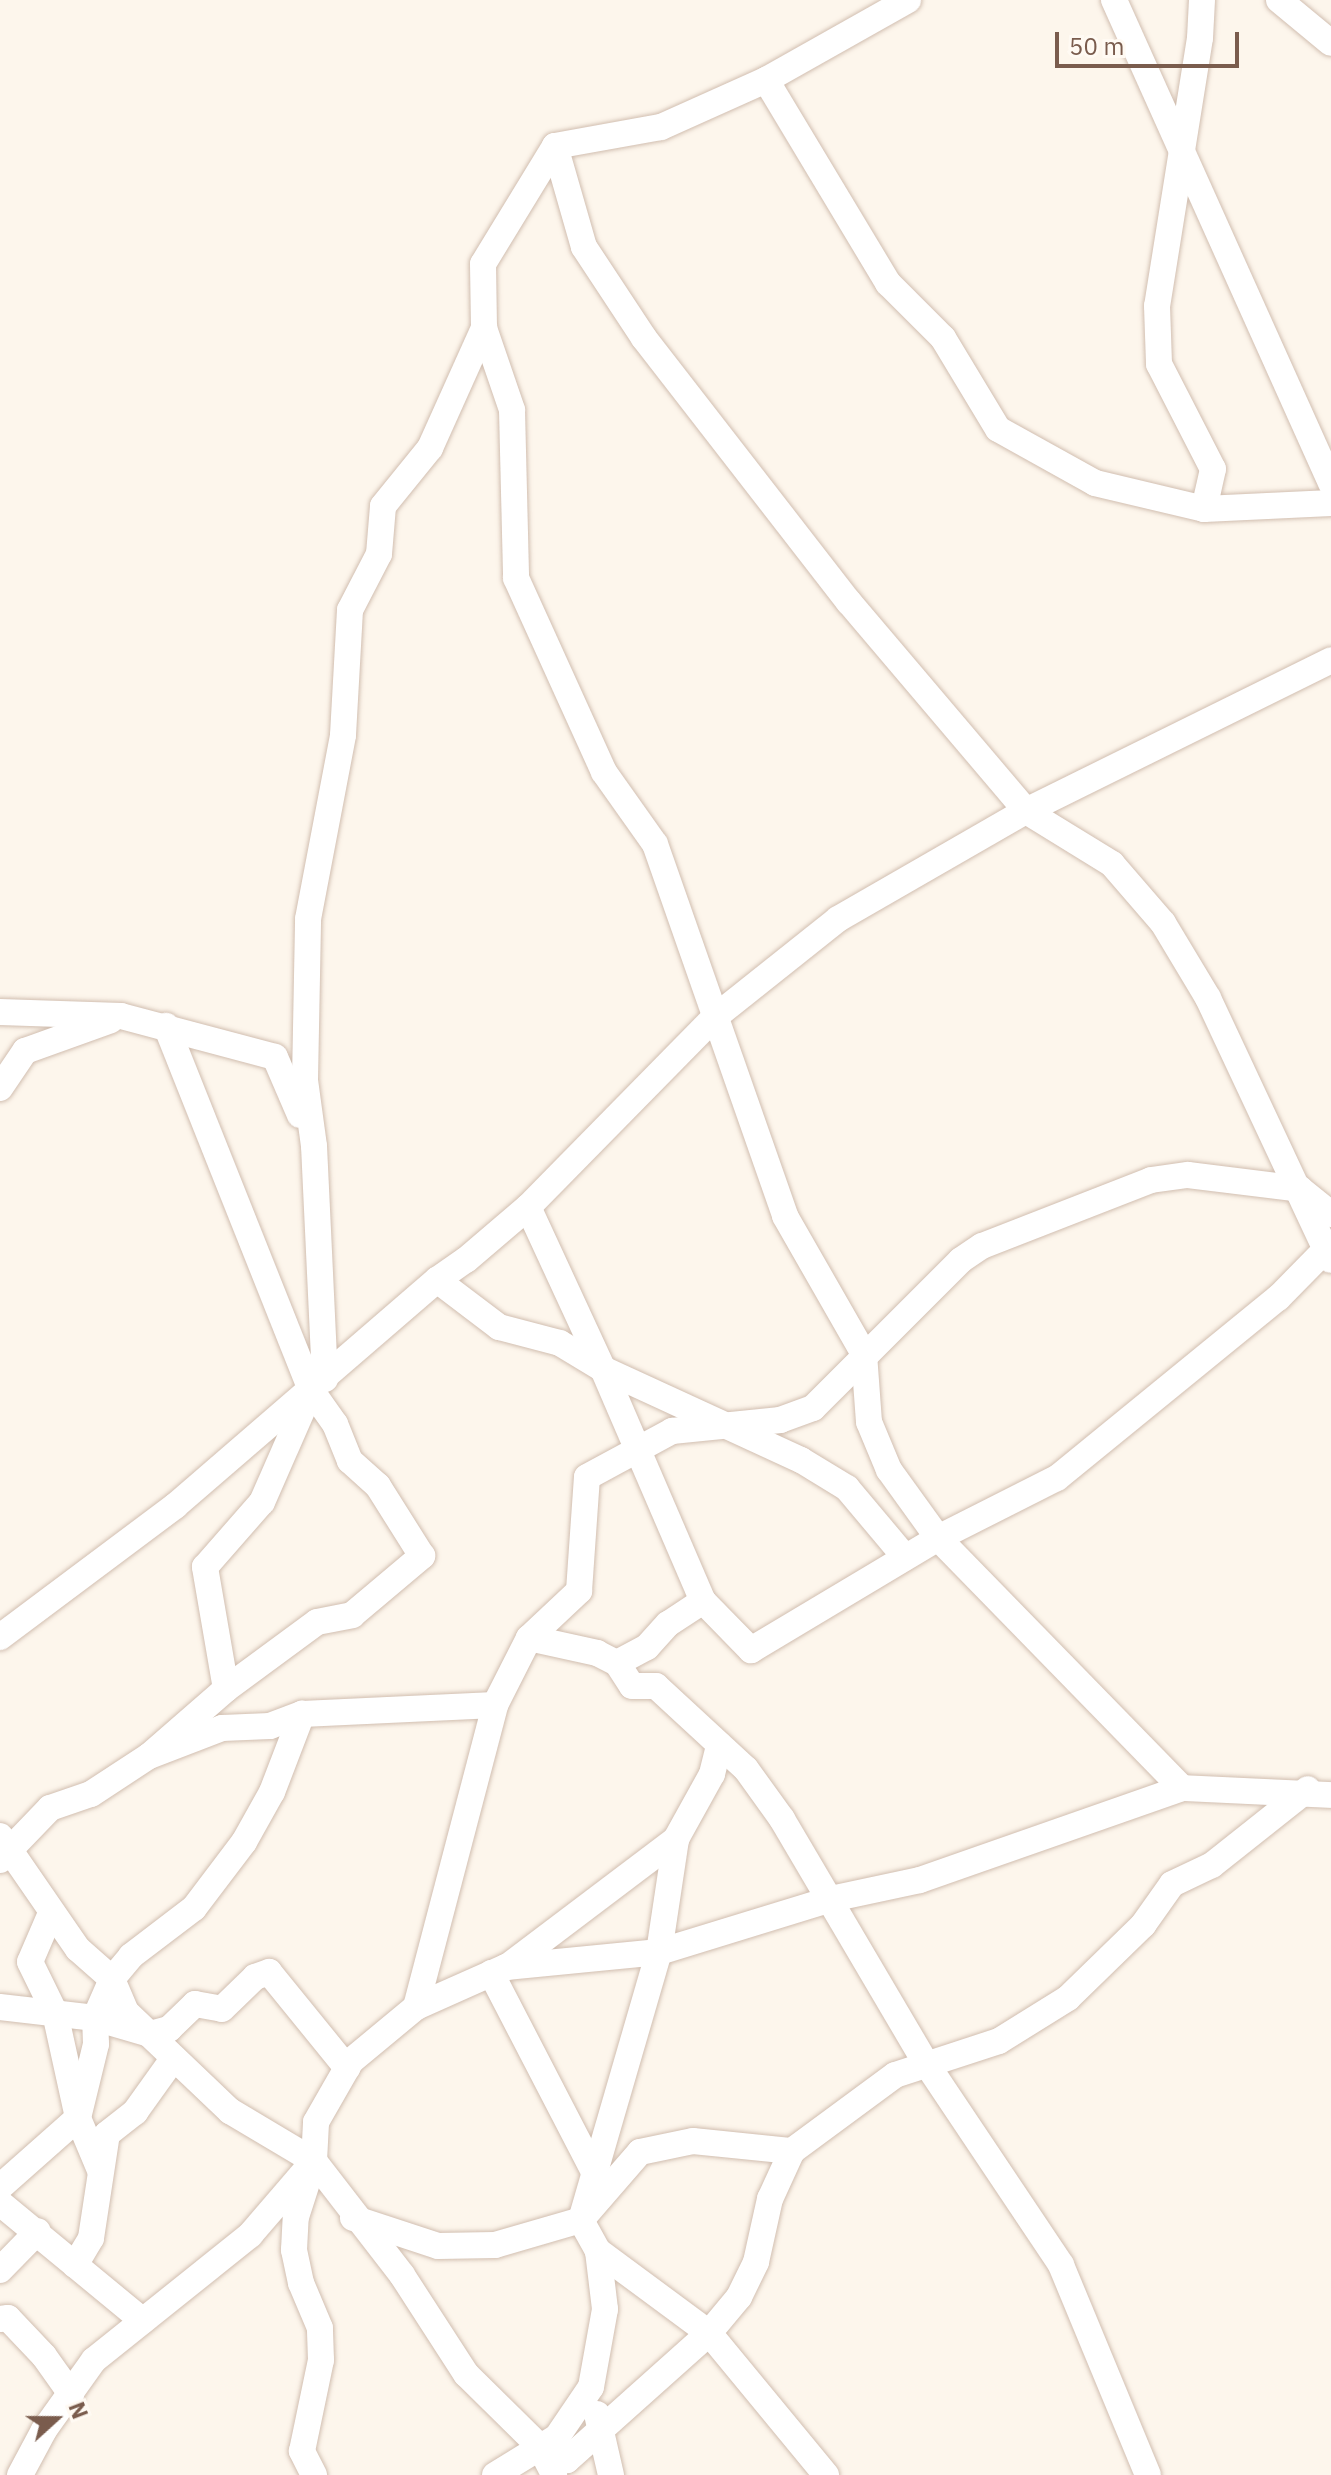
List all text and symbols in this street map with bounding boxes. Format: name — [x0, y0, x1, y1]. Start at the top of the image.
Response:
scale bar — [1059, 16, 1243, 66]
text: 50 m — [1069, 30, 1124, 62]
north arrow — [16, 2379, 96, 2459]
text: N — [62, 2398, 95, 2423]

